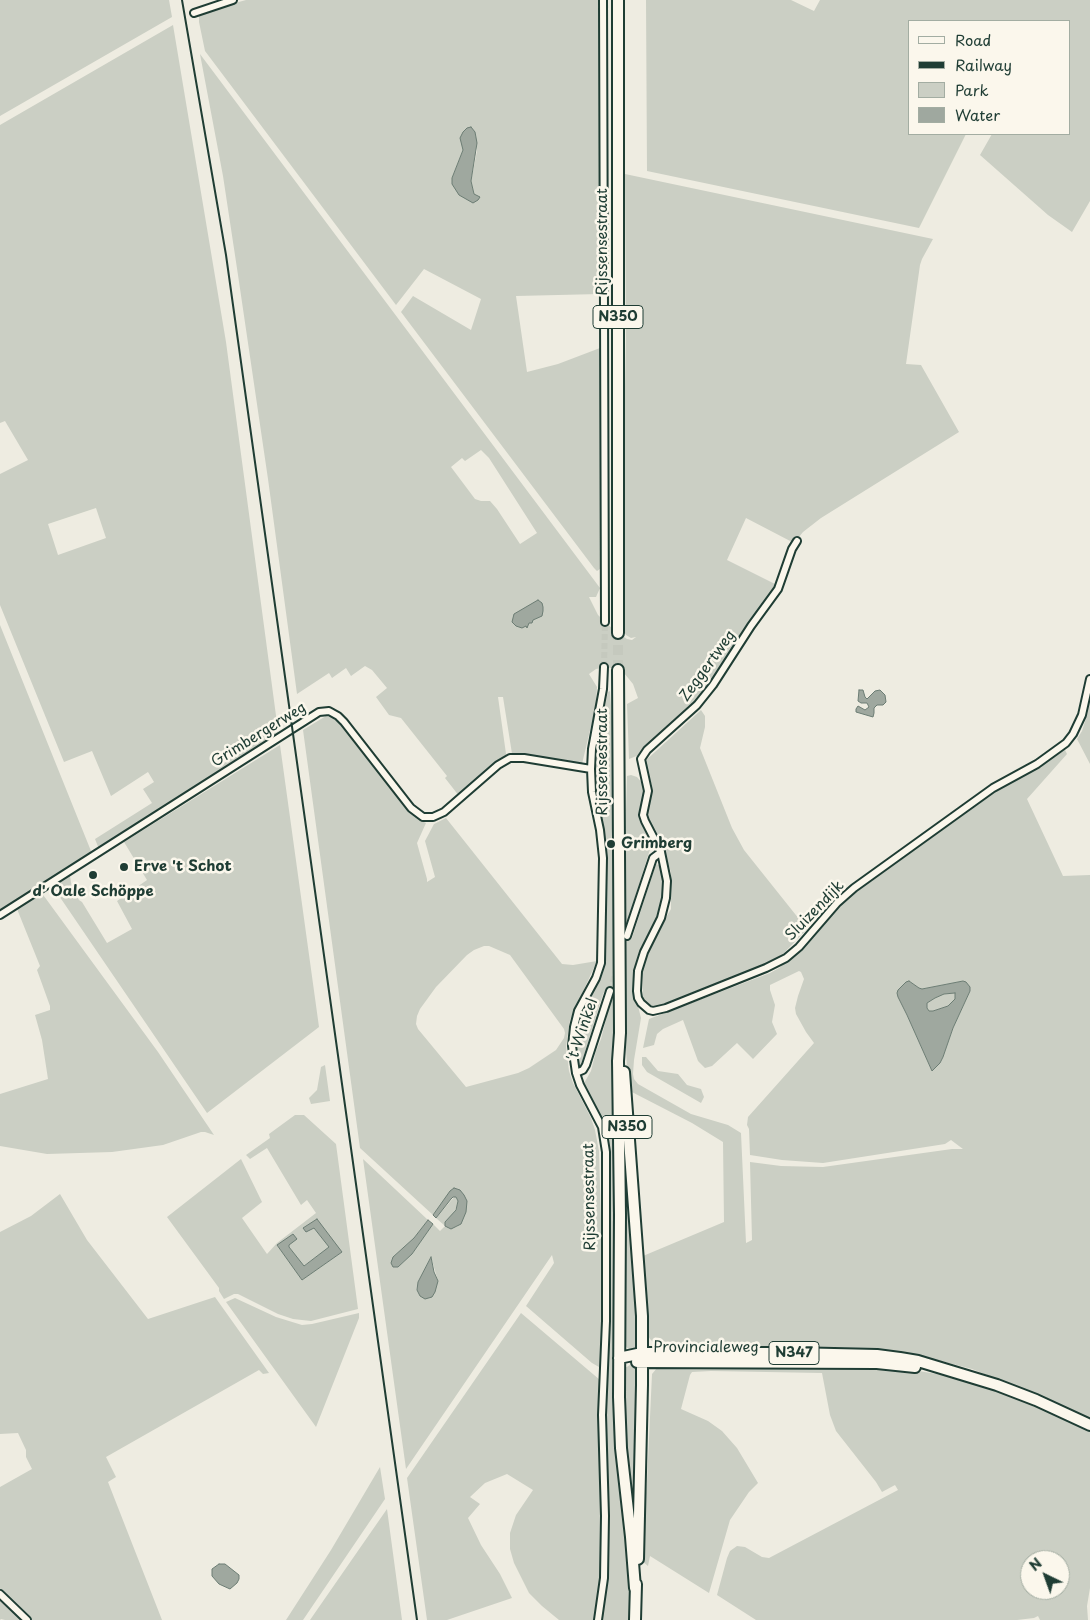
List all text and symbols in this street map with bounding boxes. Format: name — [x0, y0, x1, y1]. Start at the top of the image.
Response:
legend — [908, 20, 1070, 135]
text: Road — [955, 28, 991, 51]
text: Railway — [955, 53, 1012, 76]
text: Park — [955, 78, 989, 101]
text: Water — [955, 103, 1000, 126]
street label: Rijssensestraat — [594, 188, 612, 296]
road number: N350 — [593, 306, 643, 328]
street label: Zeggertweg — [676, 627, 740, 705]
street label: Grimbergerweg — [208, 699, 310, 771]
street label: Rijssensestraat — [594, 708, 612, 816]
place label: Grimberg — [621, 835, 692, 853]
marker: Grimberg — [605, 838, 617, 850]
place label: Erve 't Schot — [134, 858, 232, 876]
marker: Erve 't Schot — [118, 861, 130, 873]
marker: d' Oale Schöppe — [87, 869, 99, 881]
street label: Sluizendijk — [782, 877, 848, 945]
place label: d' Oale Schöppe — [32, 883, 154, 901]
street label: 't Winkel — [564, 996, 602, 1064]
road number: N350 — [602, 1116, 652, 1138]
street label: Rijssensestraat — [580, 1143, 600, 1251]
street label: Provincialeweg — [653, 1339, 759, 1357]
road number: N347 — [769, 1342, 819, 1365]
north arrow — [1020, 1550, 1070, 1600]
text: N — [1024, 1553, 1046, 1576]

